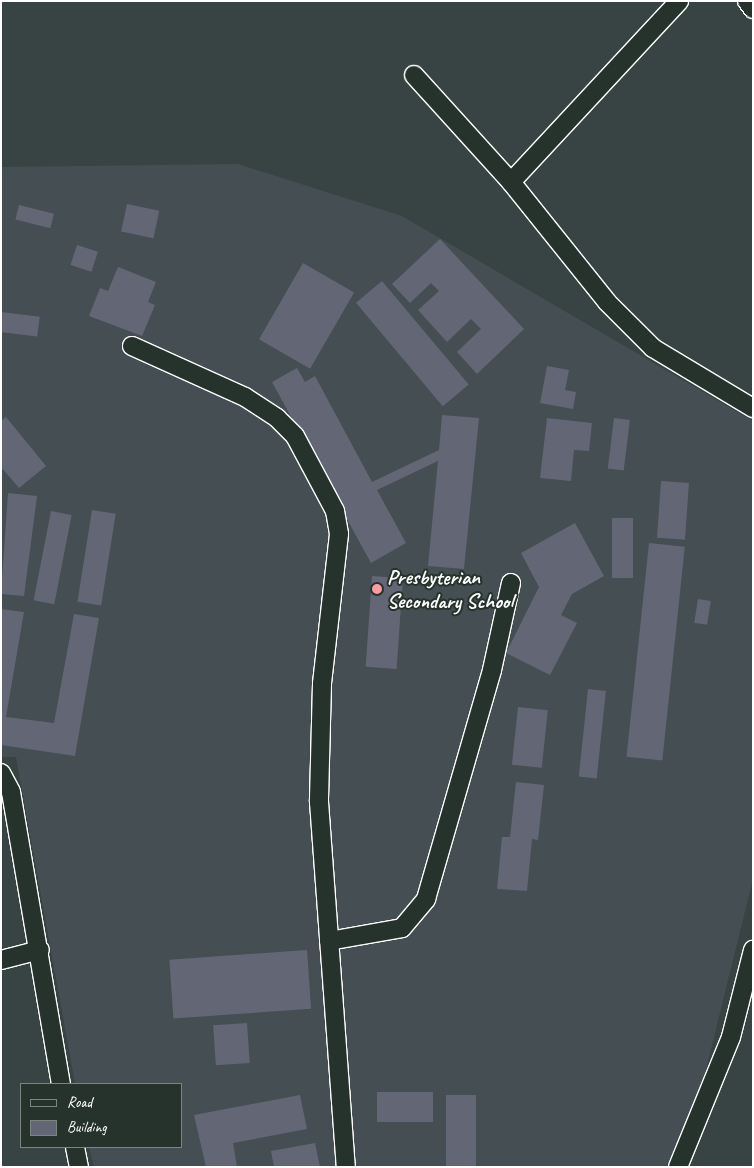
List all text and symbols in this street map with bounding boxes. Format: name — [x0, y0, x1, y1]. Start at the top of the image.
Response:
place label: Presbyterian Secondary School — [387, 564, 512, 614]
marker: Presbyterian Secondary School — [371, 583, 383, 595]
legend — [20, 1083, 182, 1148]
text: Road — [67, 1093, 92, 1112]
text: Building — [67, 1118, 106, 1137]

